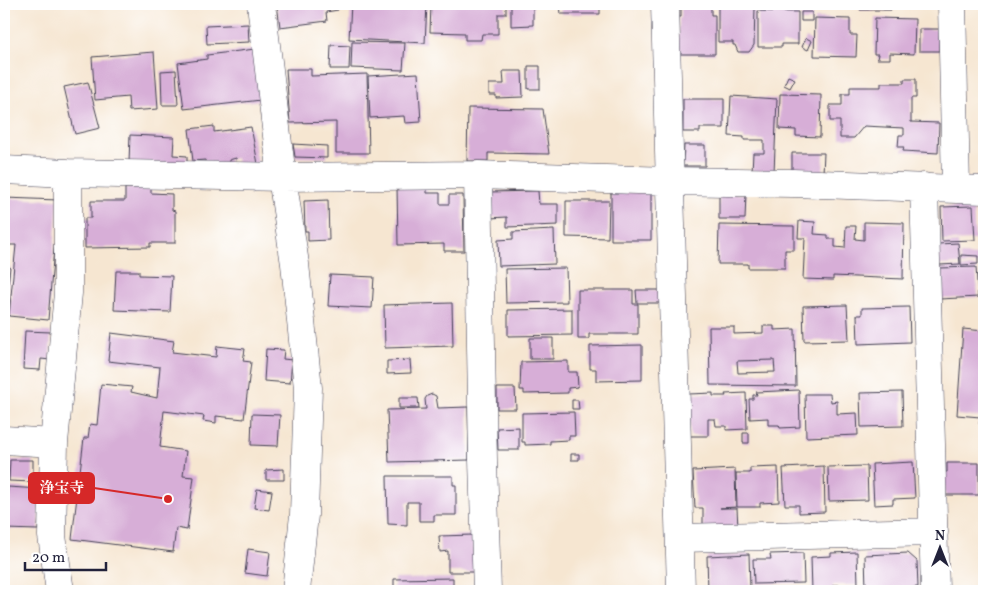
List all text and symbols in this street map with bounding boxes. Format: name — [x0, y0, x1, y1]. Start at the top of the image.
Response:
callout: 浄宝寺 — [29, 473, 94, 503]
text: 浄宝寺 — [39, 479, 85, 500]
north arrow — [916, 522, 966, 572]
text: N — [935, 527, 945, 546]
scale bar — [25, 540, 106, 572]
text: 20 m — [32, 548, 65, 569]

